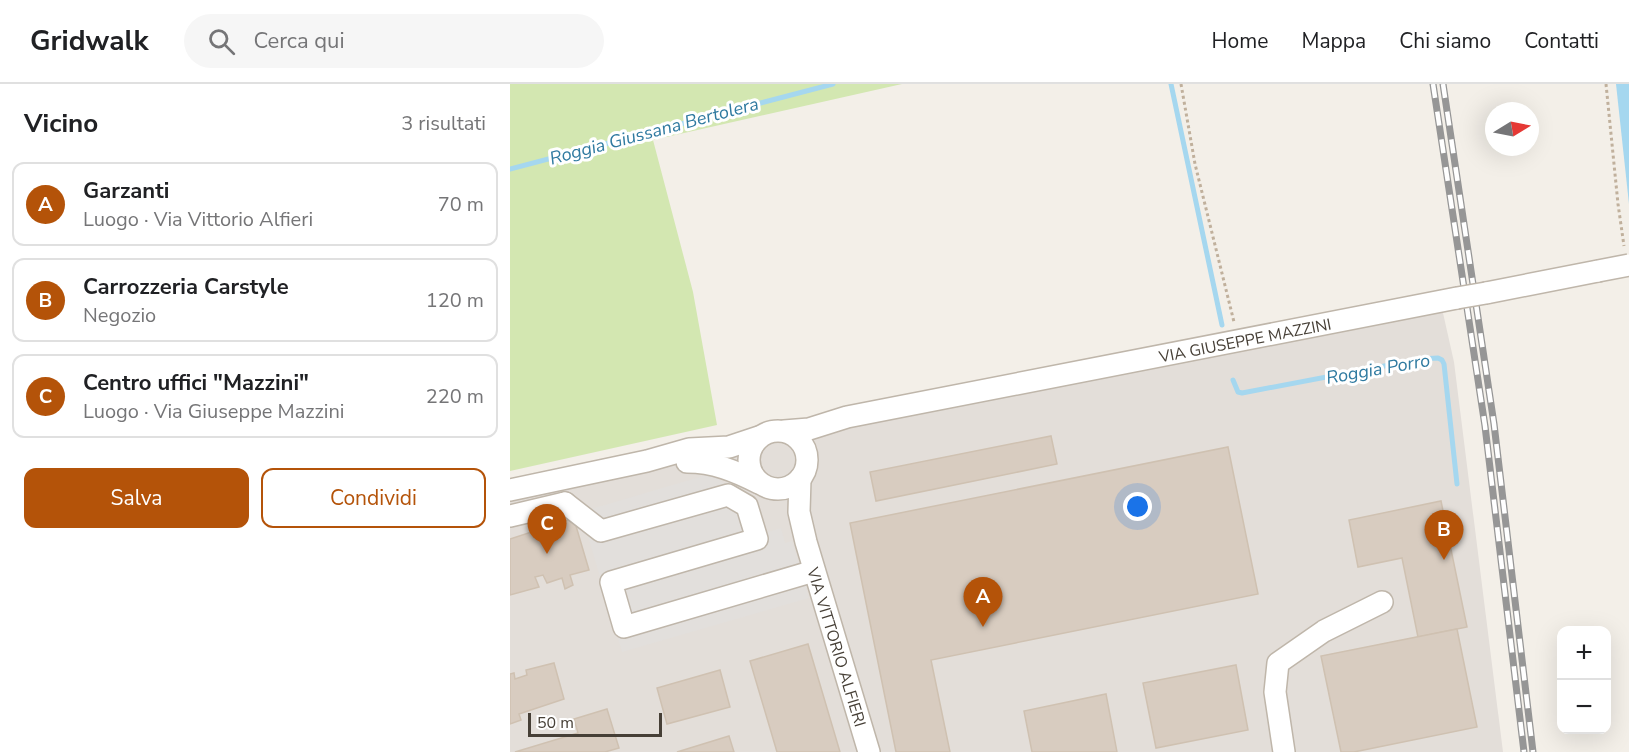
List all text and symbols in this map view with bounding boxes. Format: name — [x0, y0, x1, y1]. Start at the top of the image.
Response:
search box — [184, 14, 604, 68]
text: Gridwalk — [30, 22, 148, 60]
icon: search — [205, 25, 238, 58]
text: Cerca qui — [253, 26, 345, 56]
text: Home — [1212, 27, 1268, 55]
text: Mappa — [1301, 27, 1366, 55]
text: Chi siamo — [1399, 27, 1491, 55]
text: Contatti — [1524, 27, 1599, 55]
water label: Roggia Giussana Bertolera — [547, 92, 761, 170]
north arrow — [1485, 102, 1539, 156]
text: Vicino — [24, 106, 98, 141]
text: 3 risultati — [401, 110, 486, 137]
text: Garzanti — [83, 176, 169, 206]
text: A — [38, 191, 53, 218]
text: 70 m — [438, 191, 484, 218]
text: Luogo · Via Vittorio Alfieri — [83, 206, 313, 233]
text: Carrozzeria Carstyle — [83, 272, 289, 302]
text: B — [39, 287, 52, 314]
text: 120 m — [426, 287, 484, 314]
text: Negozio — [83, 302, 156, 329]
street label: VIA GIUSEPPE MAZZINI — [1156, 313, 1333, 369]
water label: Roggia Porro — [1324, 348, 1432, 390]
text: Centro uffici "Mazzini" — [83, 368, 309, 398]
text: C — [39, 383, 52, 410]
text: 220 m — [426, 383, 484, 410]
text: Luogo · Via Giuseppe Mazzini — [83, 398, 344, 425]
button: Salva — [24, 468, 249, 528]
button: Condividi — [261, 468, 486, 528]
your location — [1123, 492, 1152, 521]
pin: C — [528, 504, 567, 554]
pin: B — [1424, 510, 1464, 560]
street label: VIA VITTORIO ALFIERI — [801, 564, 871, 730]
pin: A — [964, 578, 1002, 627]
map controls — [1557, 626, 1611, 734]
button: + — [1557, 626, 1611, 680]
button: − — [1557, 680, 1611, 734]
scale bar — [528, 710, 662, 738]
text: 50 m — [537, 712, 574, 734]

